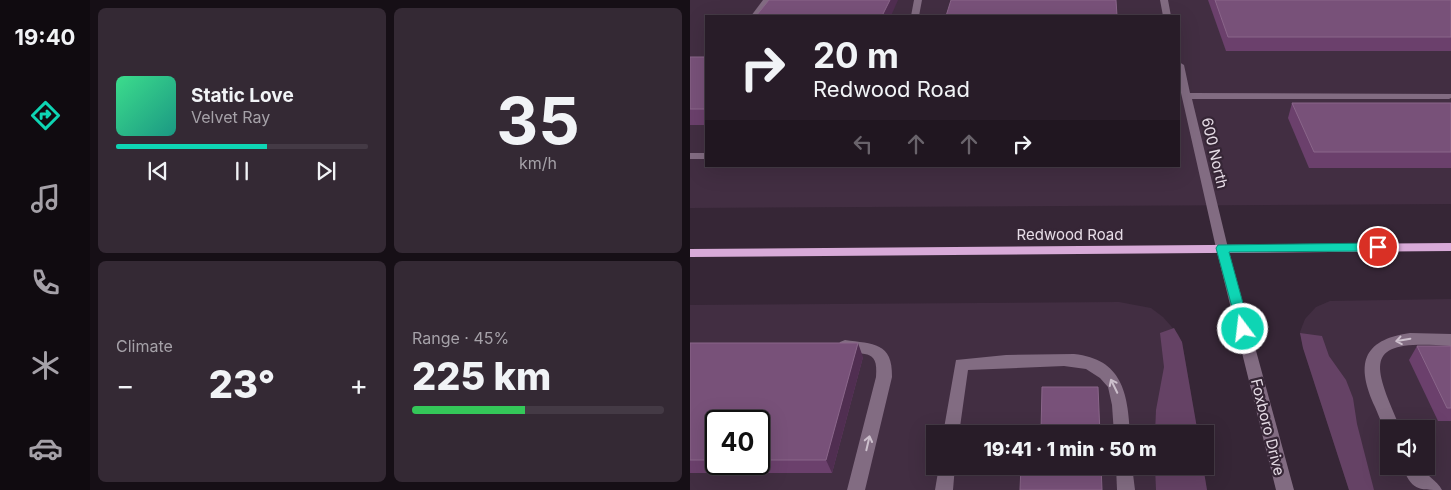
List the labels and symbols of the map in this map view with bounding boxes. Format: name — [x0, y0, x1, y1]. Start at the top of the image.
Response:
street label: 600 North — [1198, 116, 1232, 190]
street label: Redwood Road — [1017, 225, 1123, 244]
pin — [1357, 226, 1399, 268]
position arrow — [1216, 302, 1268, 354]
one-way arrow — [1395, 336, 1411, 346]
street label: Foxboro Drive — [1247, 377, 1289, 477]
one-way arrow — [1109, 379, 1118, 394]
speed limit sign: 40 — [705, 410, 770, 475]
one-way arrow — [864, 435, 873, 451]

